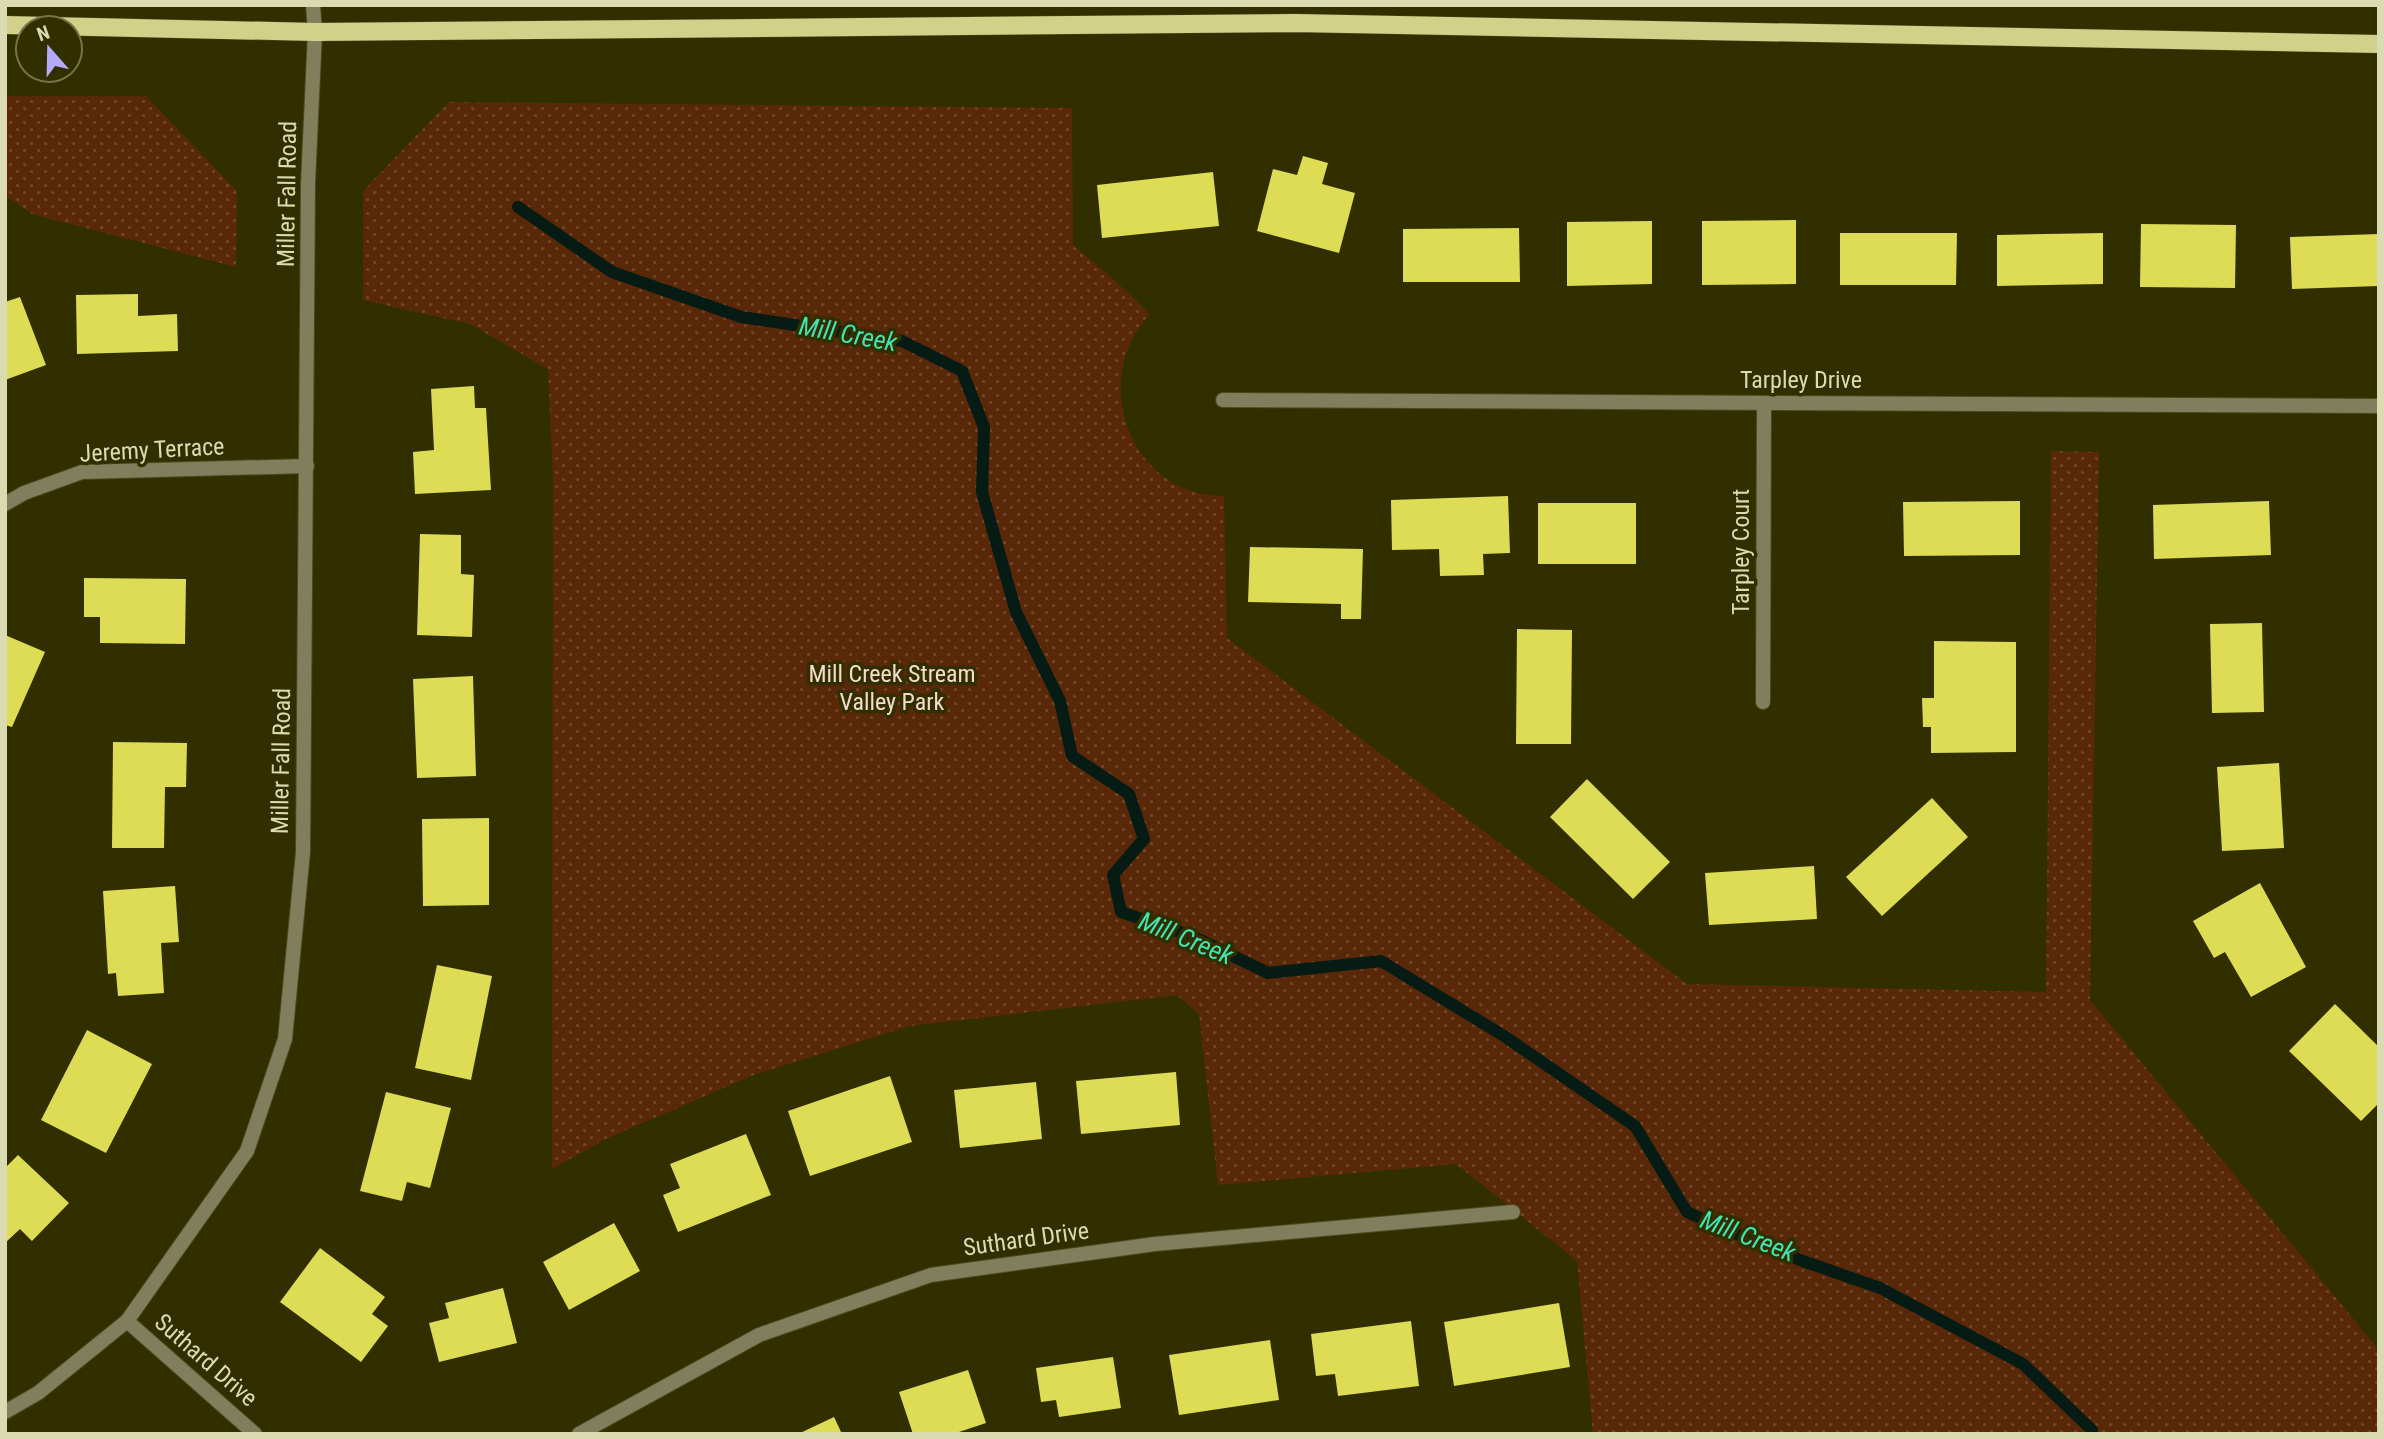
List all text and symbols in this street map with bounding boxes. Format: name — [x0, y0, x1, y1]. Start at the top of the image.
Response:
north arrow — [14, 14, 84, 84]
text: N — [34, 21, 53, 46]
street label: Miller Fall Road — [272, 121, 302, 267]
water label: Mill Creek — [797, 311, 900, 357]
street label: Tarpley Drive — [1740, 366, 1862, 394]
street label: Jeremy Terrace — [79, 432, 225, 468]
street label: Tarpley Court — [1727, 489, 1755, 615]
park label: Mill Creek Stream Valley Park — [808, 660, 976, 716]
street label: Miller Fall Road — [266, 688, 296, 834]
water label: Mill Creek — [1134, 906, 1238, 971]
water label: Mill Creek — [1696, 1204, 1800, 1268]
street label: Suthard Drive — [961, 1216, 1091, 1262]
street label: Suthard Drive — [149, 1308, 263, 1412]

